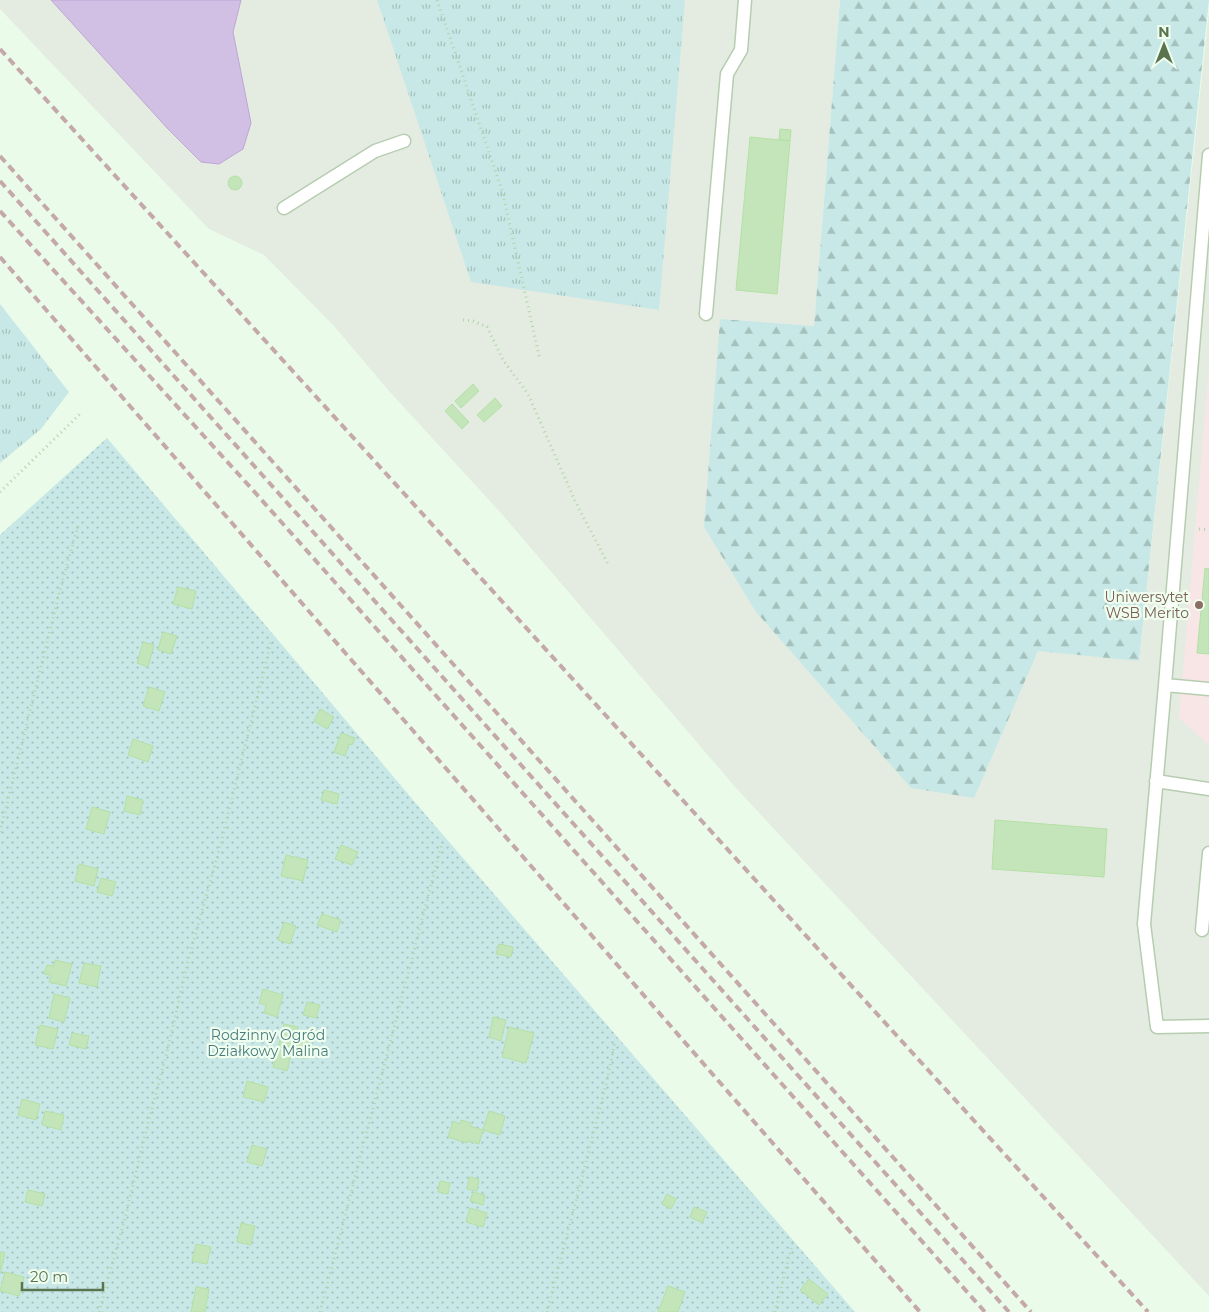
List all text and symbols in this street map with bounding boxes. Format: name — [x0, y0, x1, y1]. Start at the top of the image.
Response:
north arrow — [1139, 20, 1189, 70]
text: N — [1158, 23, 1170, 41]
place label: Uniwersytet WSB Merito — [1104, 588, 1189, 622]
marker: Uniwersytet WSB Merito — [1193, 599, 1205, 611]
park label: Rodzinny Ogród Działkowy Malina — [207, 1026, 329, 1060]
scale bar — [22, 1260, 104, 1292]
text: 20 m — [30, 1267, 68, 1286]

